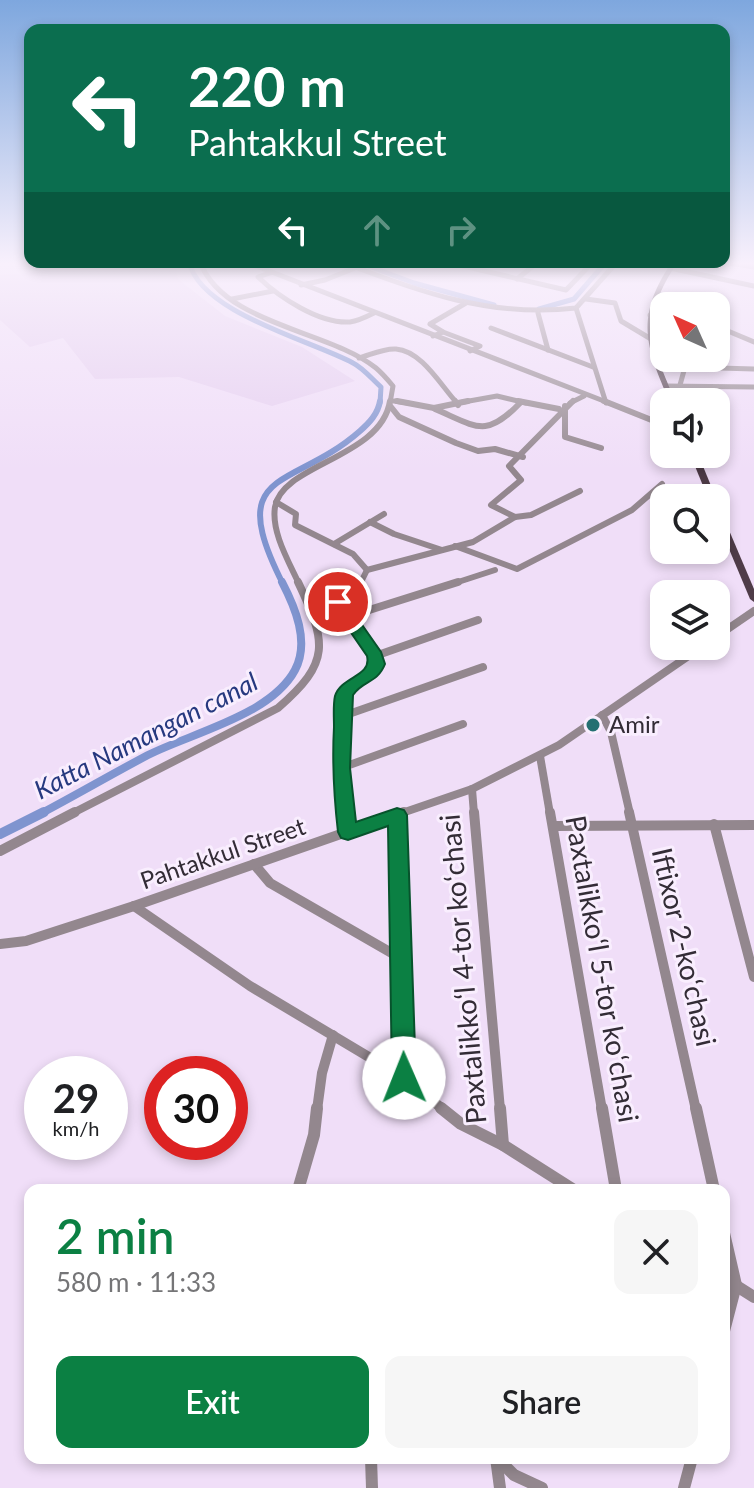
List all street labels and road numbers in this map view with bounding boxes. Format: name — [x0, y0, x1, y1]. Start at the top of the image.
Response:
street label: Pahtakkul Street — [136, 811, 309, 894]
street label: Paxtalikkoʻl 4-tor koʻchasi — [432, 813, 492, 1125]
street label: Paxtalikkoʻl 5-tor koʻchasi — [559, 813, 647, 1125]
street label: Iftixor 2-koʻchasi — [646, 844, 724, 1049]

